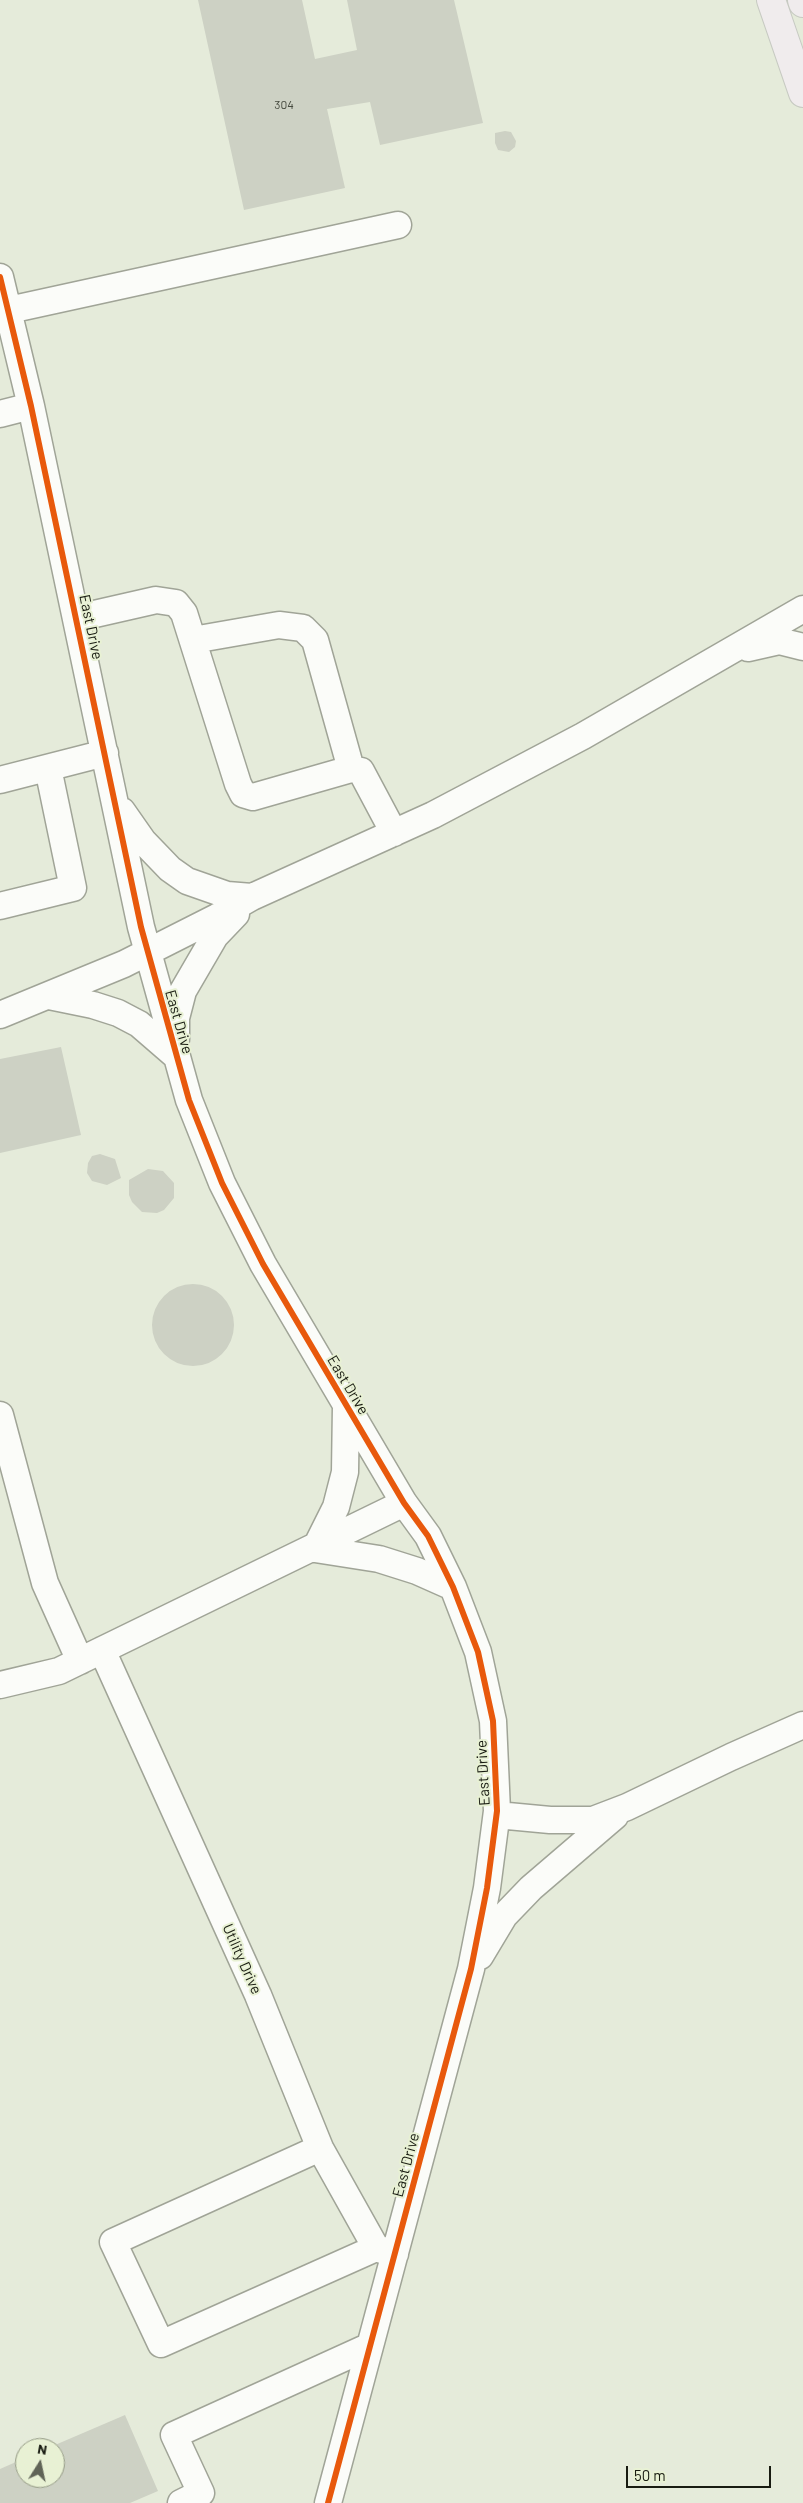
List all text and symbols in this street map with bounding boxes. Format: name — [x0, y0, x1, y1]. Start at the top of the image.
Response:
house number: 304 — [274, 98, 294, 112]
street label: East Drive — [75, 593, 107, 661]
street label: East Drive — [161, 988, 197, 1056]
street label: East Drive — [323, 1352, 373, 1418]
street label: East Drive — [472, 1740, 494, 1806]
street label: Utility Drive — [219, 1921, 265, 1997]
street label: East Drive — [389, 2131, 423, 2199]
north arrow — [15, 2438, 65, 2488]
text: N — [36, 2440, 49, 2458]
scale bar — [628, 2456, 773, 2488]
text: 50 m — [634, 2466, 666, 2484]

